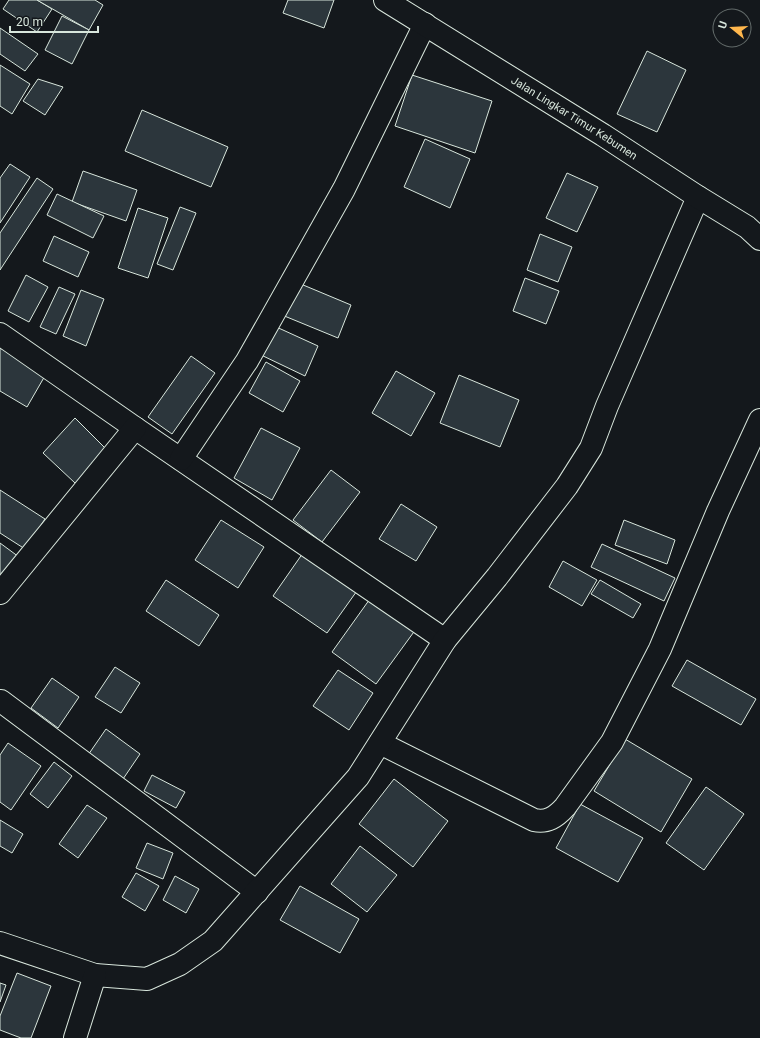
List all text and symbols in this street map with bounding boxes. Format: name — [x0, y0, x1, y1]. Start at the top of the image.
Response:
scale bar — [10, 8, 98, 34]
north arrow — [712, 8, 752, 48]
text: 20 m — [16, 15, 43, 29]
text: U — [716, 20, 730, 31]
street label: Jalan Lingkar Timur Kebumen — [509, 73, 640, 162]

